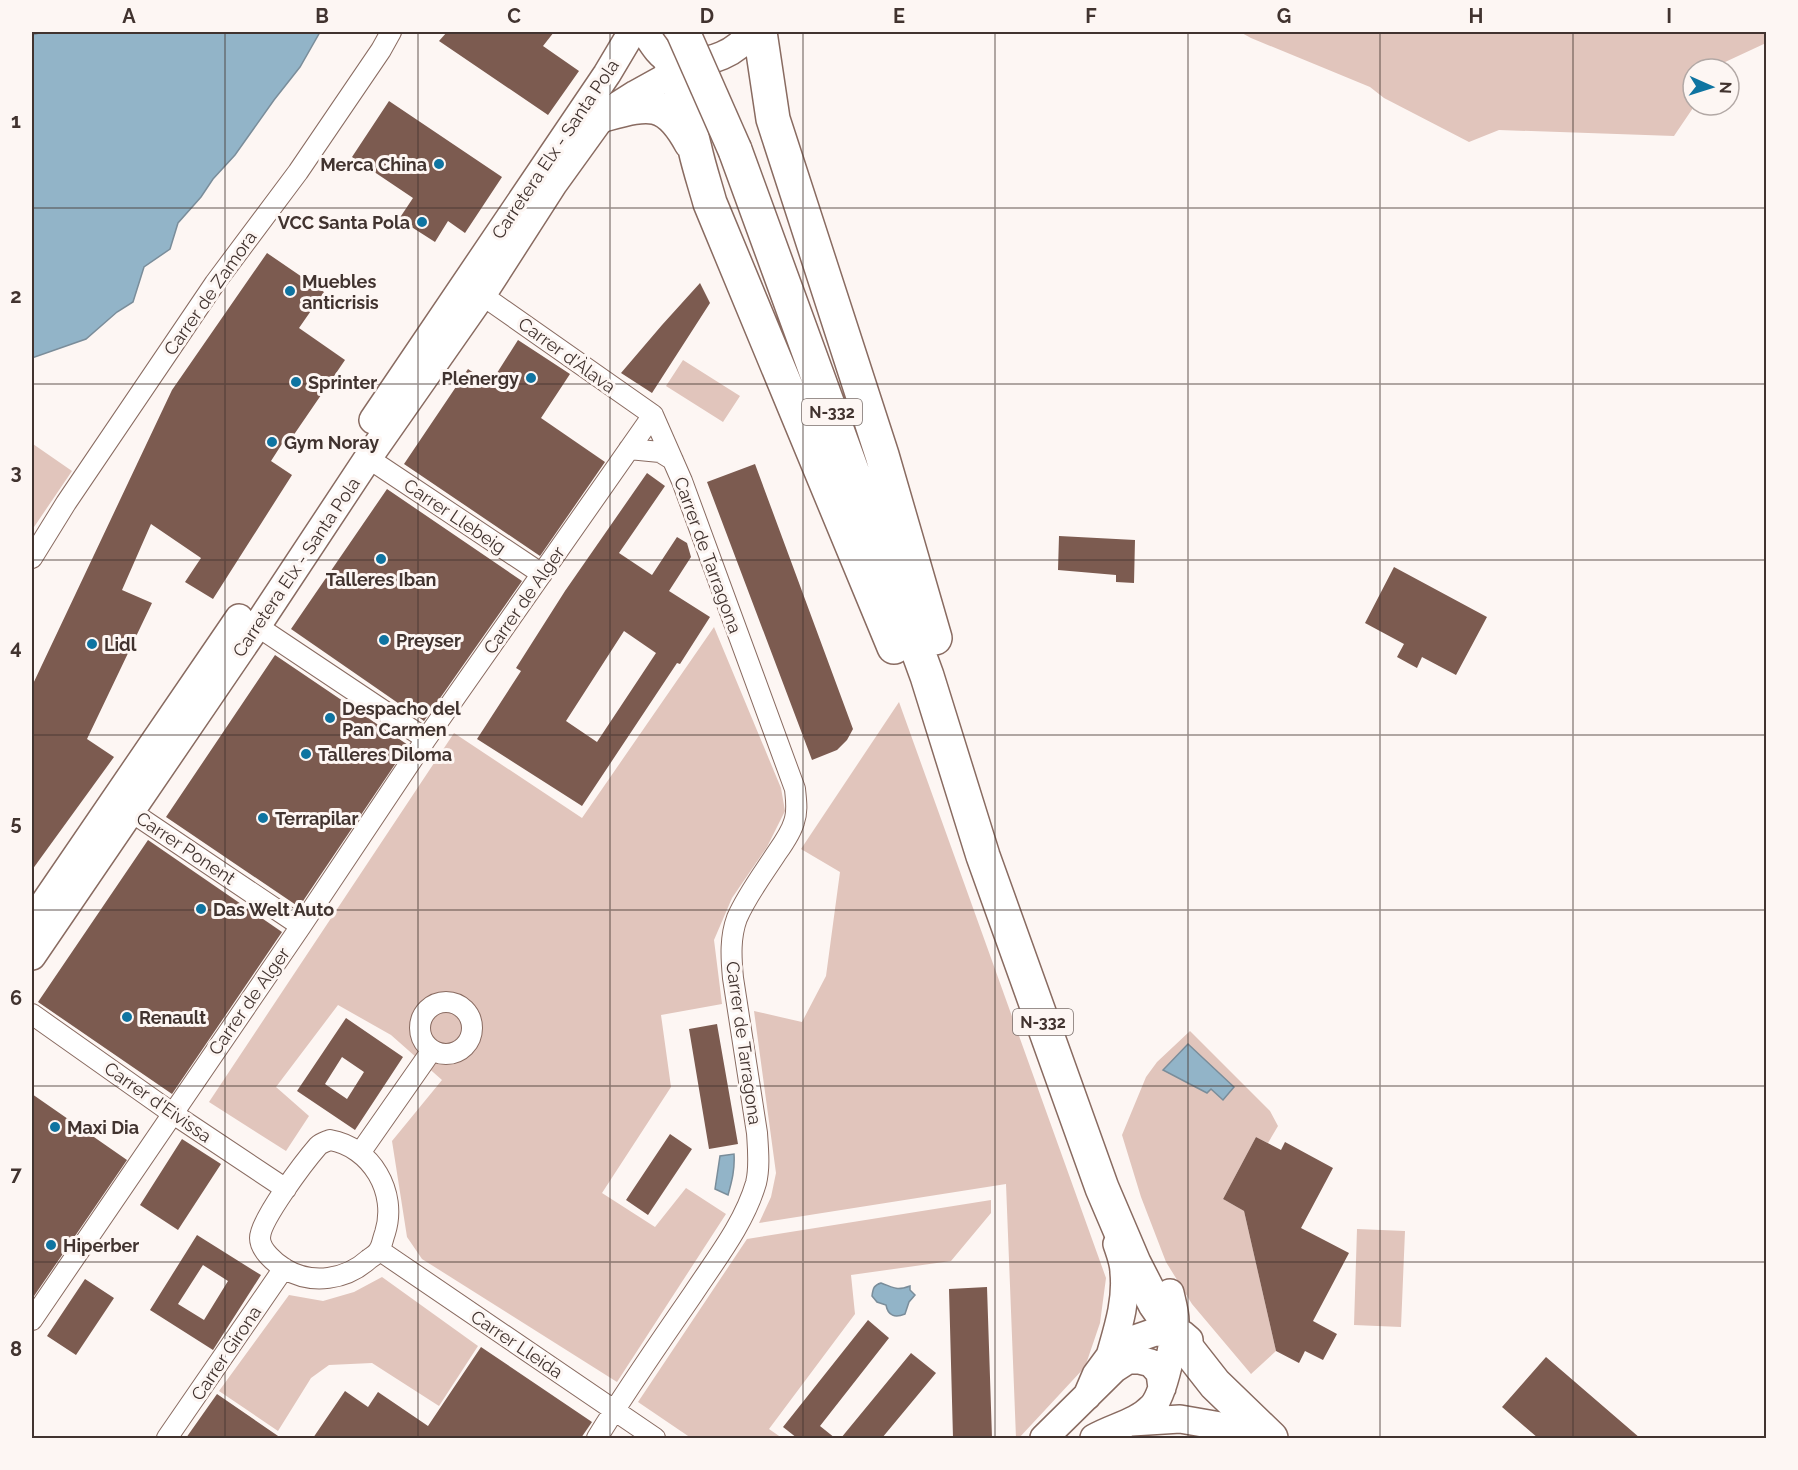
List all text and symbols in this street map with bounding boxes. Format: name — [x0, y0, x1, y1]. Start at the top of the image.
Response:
text: A — [122, 4, 136, 28]
text: B — [315, 4, 329, 28]
text: C — [507, 4, 521, 28]
text: D — [700, 4, 714, 28]
text: E — [893, 4, 905, 28]
text: F — [1085, 4, 1097, 28]
text: G — [1277, 4, 1291, 28]
text: H — [1469, 4, 1483, 28]
text: I — [1666, 4, 1672, 28]
street label: Carretera Elx - Santa Pola — [487, 55, 623, 243]
north arrow — [1681, 57, 1741, 117]
text: N — [1716, 81, 1735, 94]
text: 1 — [11, 109, 21, 133]
place label: Merca China — [320, 154, 427, 175]
marker: Merca China — [432, 157, 446, 171]
place label: VCC Santa Pola — [278, 212, 410, 233]
marker: VCC Santa Pola — [415, 215, 429, 229]
street label: Carrer de Zamora — [159, 227, 261, 359]
place label: Muebles anticrisis — [302, 271, 379, 313]
text: 2 — [10, 284, 22, 308]
marker: Muebles anticrisis — [283, 284, 297, 298]
street label: Carrer d'Àlava — [514, 312, 620, 397]
place label: Plenergy — [441, 368, 519, 389]
marker: Plenergy — [524, 371, 538, 385]
place label: Sprinter — [308, 372, 377, 393]
marker: Sprinter — [289, 375, 303, 389]
road number: N-332 — [802, 399, 862, 425]
place label: Gym Noray — [284, 432, 379, 453]
marker: Gym Noray — [265, 435, 279, 449]
text: 3 — [10, 460, 22, 484]
street label: Carretera Elx - Santa Pola — [228, 473, 364, 661]
street label: Carrer Llebeig — [400, 474, 510, 558]
street label: Carrer de Tarragona — [670, 474, 746, 636]
street label: Carrer de Alger — [479, 542, 569, 658]
marker: Talleres Iban — [374, 552, 388, 566]
place label: Talleres Iban — [326, 569, 436, 590]
place label: Preyser — [396, 630, 461, 651]
marker: Preyser — [377, 633, 391, 647]
place label: Lidl — [104, 634, 137, 655]
text: 4 — [10, 635, 22, 659]
marker: Lidl — [85, 637, 99, 651]
place label: Despacho del Pan Carmen — [342, 698, 461, 740]
marker: Despacho del Pan Carmen — [323, 711, 337, 725]
place label: Talleres Diloma — [318, 744, 452, 765]
marker: Talleres Diloma — [299, 747, 313, 761]
street label: Carrer Ponent — [133, 807, 239, 889]
place label: Terrapilar — [275, 808, 358, 829]
text: 5 — [10, 811, 22, 835]
marker: Terrapilar — [256, 811, 270, 825]
place label: Das Welt Auto — [213, 899, 334, 920]
marker: Das Welt Auto — [194, 902, 208, 916]
street label: Carrer de Alger — [204, 943, 294, 1059]
street label: Carrer de Tarragona — [722, 960, 766, 1126]
text: 6 — [10, 986, 22, 1010]
place label: Renault — [139, 1007, 206, 1028]
road number: N-332 — [1013, 1009, 1073, 1035]
marker: Renault — [120, 1010, 134, 1024]
street label: Carrer d'Eivissa — [100, 1057, 216, 1147]
place label: Maxi Dia — [67, 1117, 139, 1138]
marker: Maxi Dia — [48, 1120, 62, 1134]
text: 7 — [10, 1162, 22, 1186]
place label: Hiperber — [63, 1235, 139, 1256]
marker: Hiperber — [44, 1238, 58, 1252]
street label: Carrer Girona — [187, 1302, 265, 1404]
street label: Carrer Lleida — [467, 1306, 567, 1382]
text: 8 — [10, 1337, 22, 1361]

